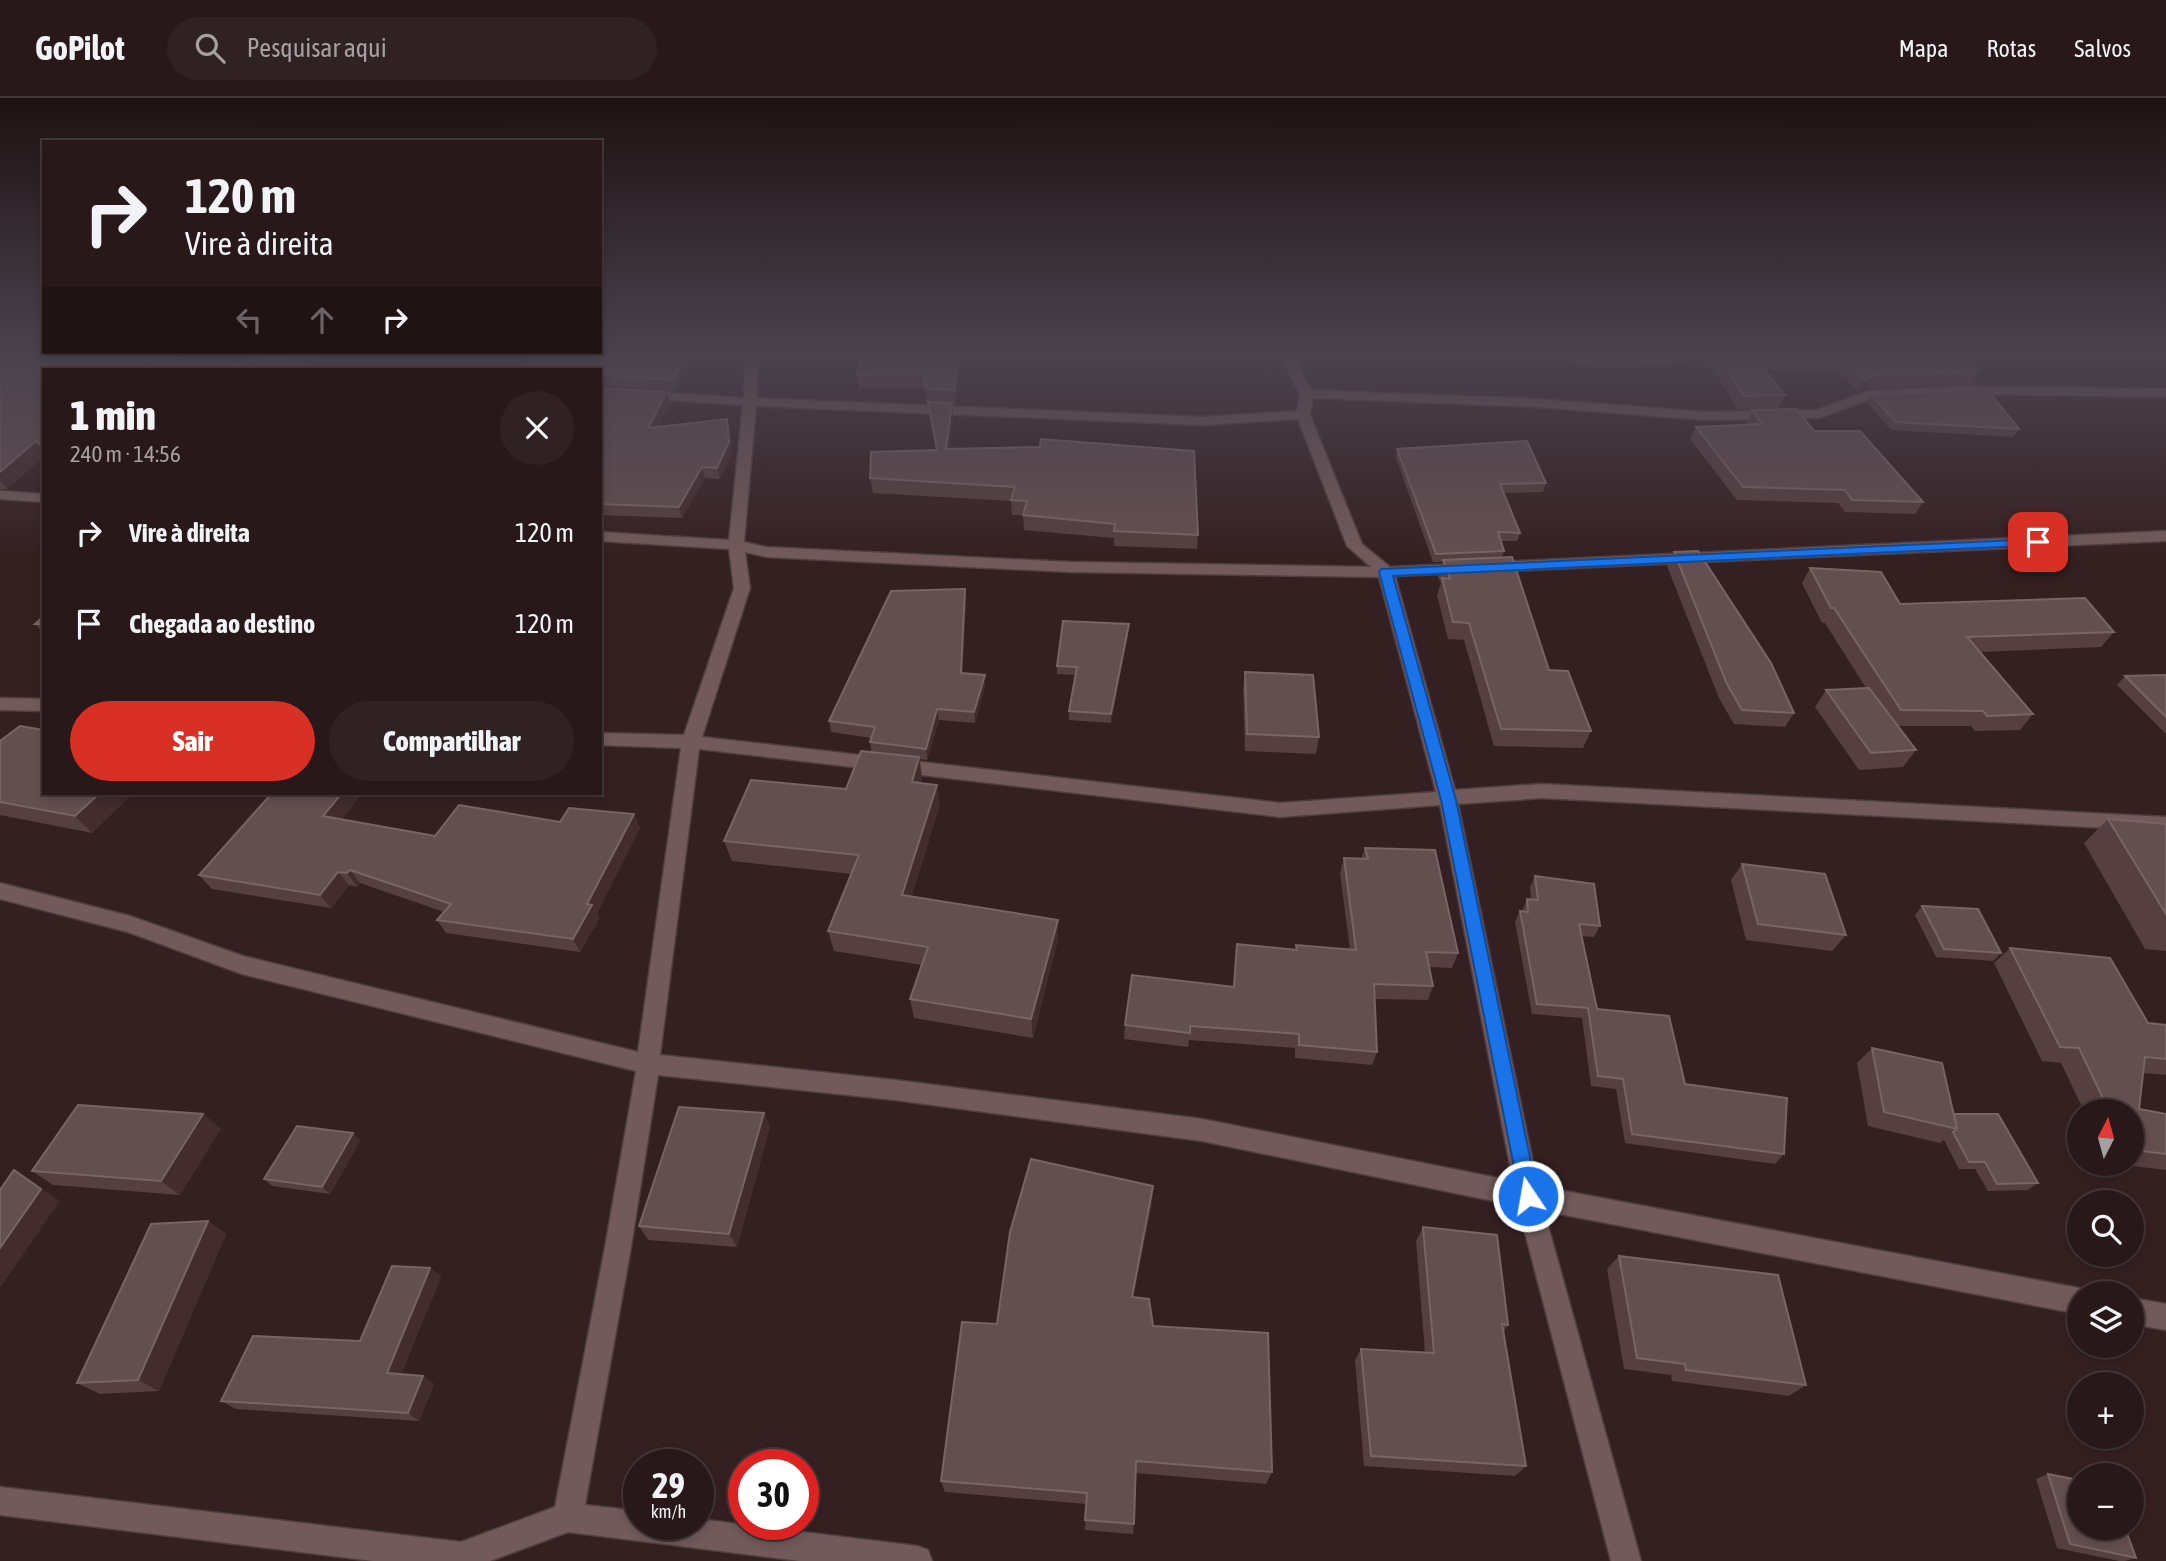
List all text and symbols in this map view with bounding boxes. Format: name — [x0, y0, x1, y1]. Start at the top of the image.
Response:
search box — [167, 17, 657, 80]
text: GoPilot — [35, 29, 125, 67]
icon: search — [191, 29, 229, 67]
text: Pesquisar aqui — [247, 33, 387, 63]
text: Mapa — [1899, 35, 1948, 62]
text: Rotas — [1986, 35, 2036, 62]
text: Salvos — [2074, 35, 2131, 62]
text: 120 m — [185, 167, 296, 223]
icon: right — [70, 168, 161, 259]
text: Vire à direita — [185, 225, 334, 262]
icon: left — [230, 301, 268, 339]
icon: ahead — [303, 301, 341, 339]
icon: right — [376, 301, 414, 339]
text: 1 min — [70, 391, 156, 439]
button: close — [500, 391, 574, 465]
text: 240 m · 14:56 — [70, 441, 181, 467]
pin — [2008, 512, 2068, 572]
icon: right — [70, 514, 108, 552]
text: Vire à direita — [129, 518, 250, 548]
text: 120 m — [515, 518, 574, 548]
icon: arrive — [2019, 523, 2057, 561]
icon: arrive — [70, 605, 108, 643]
text: Chegada ao destino — [129, 609, 315, 639]
text: 120 m — [515, 609, 574, 639]
button: Sair — [70, 701, 315, 781]
button: Compartilhar — [329, 701, 574, 781]
north arrow — [2067, 1099, 2144, 1176]
map controls — [2067, 1099, 2144, 1540]
position arrow — [1491, 1159, 1565, 1233]
button: search — [2067, 1190, 2144, 1267]
button: layers — [2067, 1281, 2144, 1358]
button: + — [2067, 1372, 2144, 1449]
speed limit sign: 30 — [728, 1449, 819, 1540]
button: − — [2067, 1463, 2144, 1540]
text: 29 — [652, 1465, 685, 1505]
text: km/h — [651, 1501, 686, 1522]

